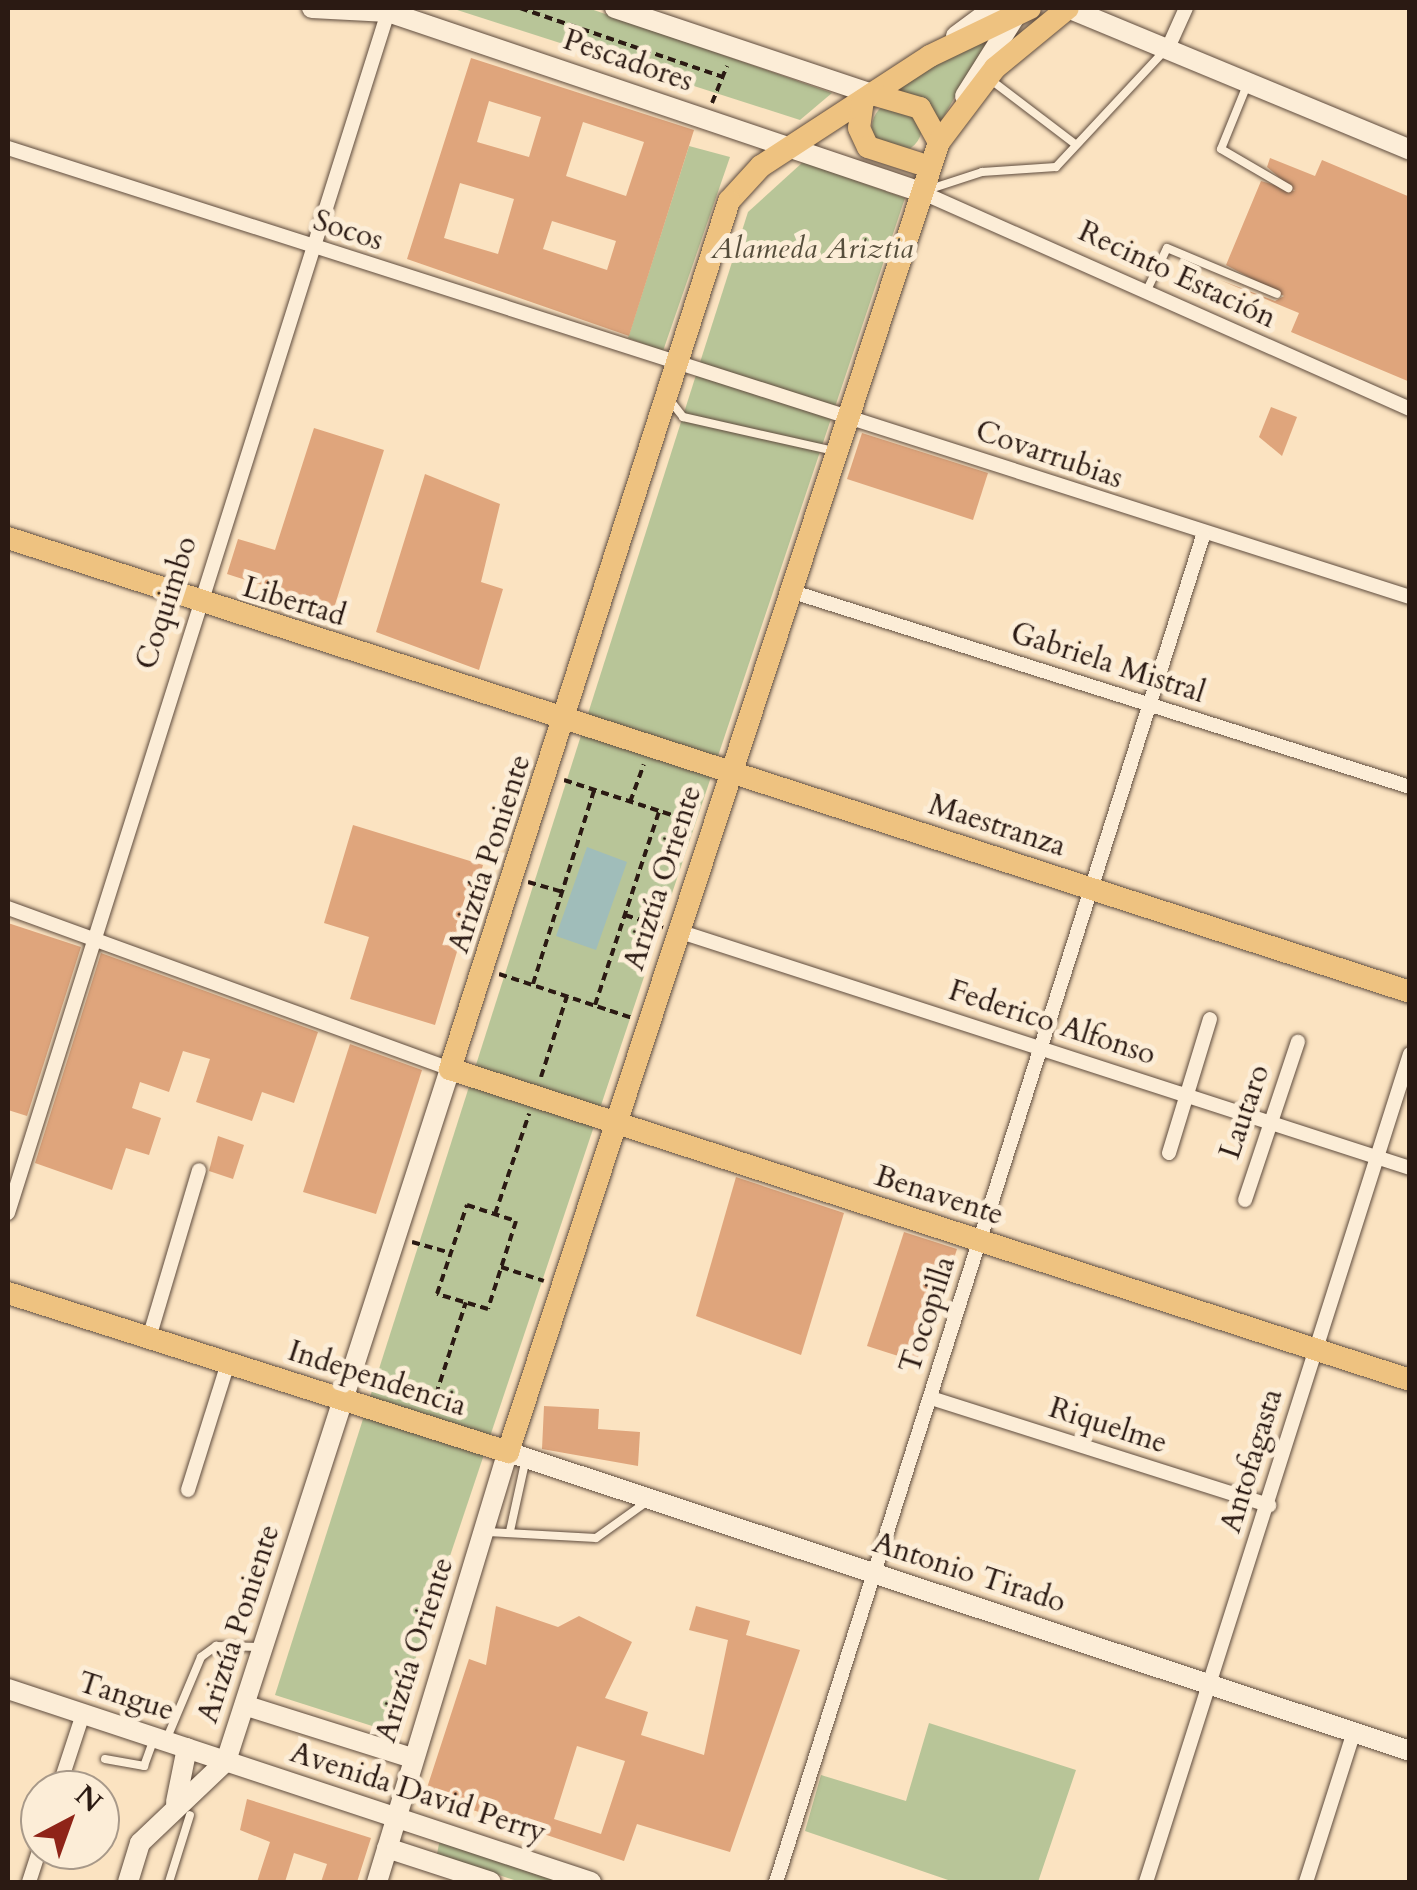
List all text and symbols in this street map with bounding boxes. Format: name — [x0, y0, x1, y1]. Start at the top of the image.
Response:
street label: Pescadores — [558, 22, 698, 100]
street label: Socos — [309, 203, 387, 259]
street label: Recinto Estación — [1073, 214, 1281, 336]
park label: Alameda Ariztia — [711, 231, 913, 267]
street label: Covarrubias — [971, 413, 1127, 497]
street label: Coquimbo — [129, 532, 205, 674]
street label: Libertad — [238, 569, 350, 635]
street label: Gabriela Mistral — [1006, 615, 1210, 711]
street label: Ariztía Poniente — [441, 750, 539, 958]
street label: Ariztía Oriente — [616, 781, 710, 975]
street label: Maestranza — [924, 787, 1070, 865]
street label: Federico Alfonso — [944, 973, 1160, 1073]
street label: Lautaro — [1212, 1060, 1278, 1164]
street label: Benavente — [870, 1158, 1008, 1234]
street label: Tocopilla — [892, 1252, 964, 1378]
street label: Independencia — [283, 1333, 471, 1425]
street label: Antofagasta — [1213, 1385, 1291, 1537]
street label: Riquelme — [1044, 1390, 1172, 1462]
street label: Ariztía Poniente — [190, 1520, 288, 1728]
street label: Antonio Tirado — [868, 1525, 1070, 1621]
street label: Ariztía Oriente — [368, 1553, 462, 1747]
street label: Tangue — [73, 1665, 179, 1729]
street label: Avenida David Perry — [286, 1735, 550, 1851]
north arrow — [20, 1770, 120, 1870]
text: N — [67, 1777, 110, 1821]

